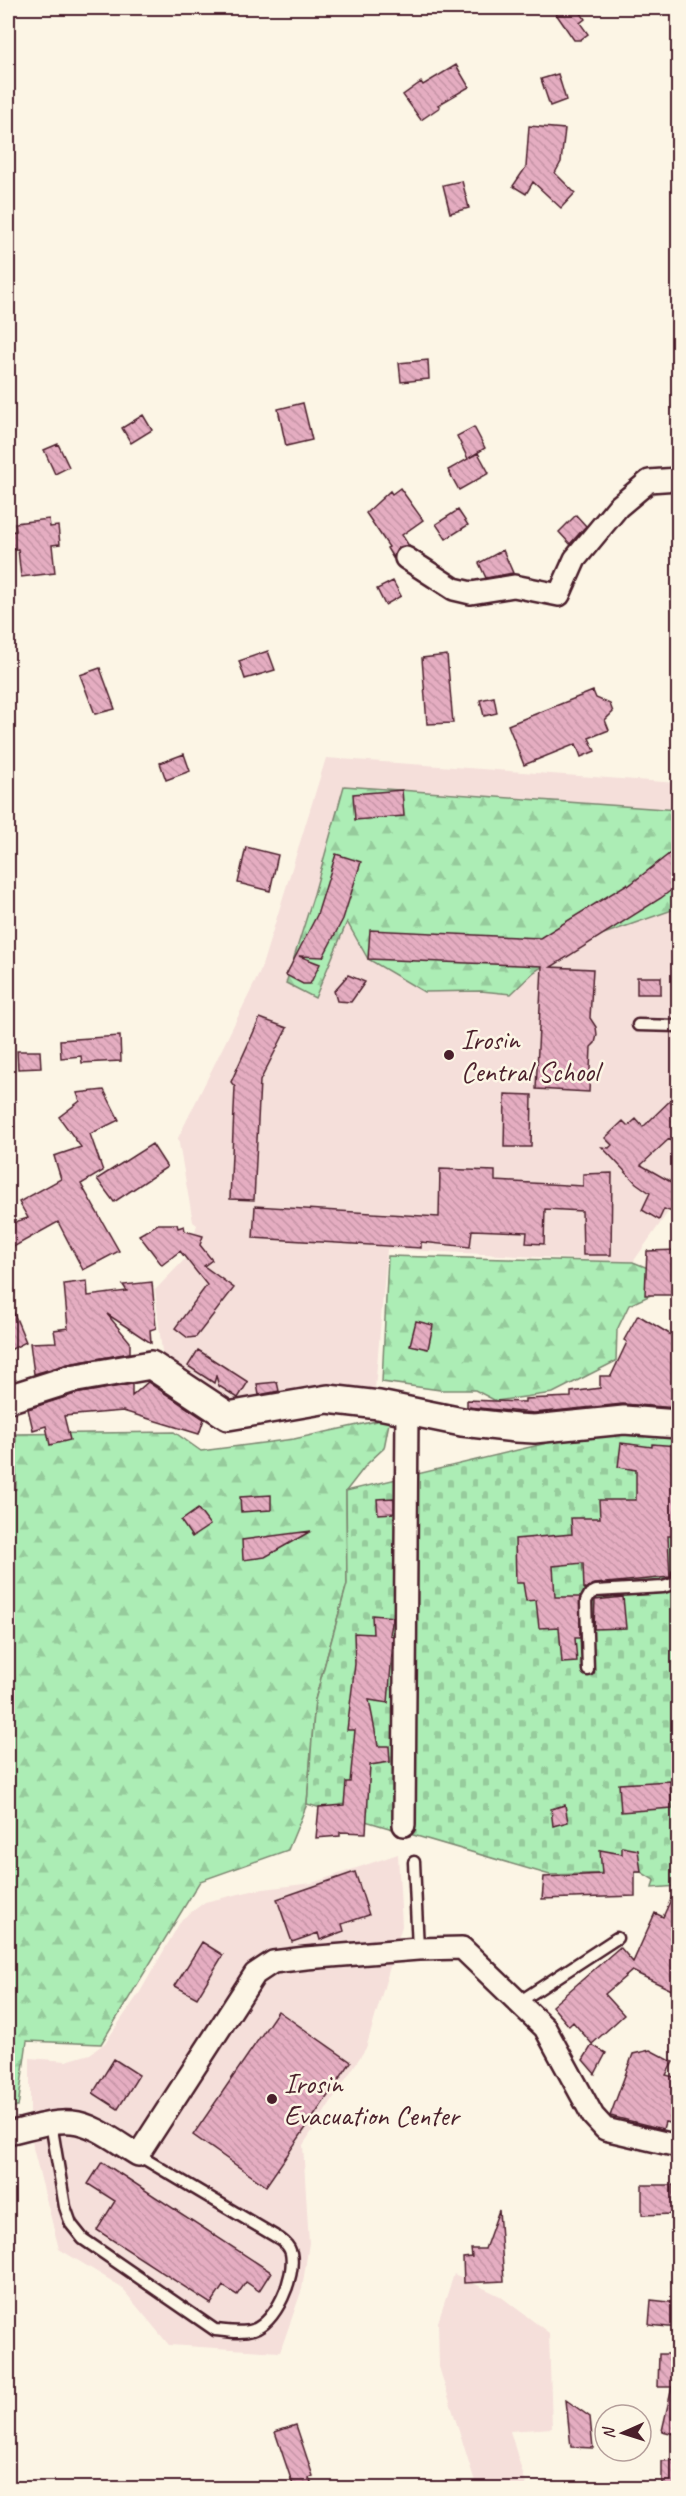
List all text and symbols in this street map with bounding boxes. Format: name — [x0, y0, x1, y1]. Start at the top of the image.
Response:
place label: Irosin Central School — [461, 1022, 604, 1089]
marker: Irosin Central School — [442, 1048, 456, 1062]
place label: Irosin Evacuation Center — [284, 2066, 461, 2133]
marker: Irosin Evacuation Center — [265, 2092, 279, 2106]
north arrow — [593, 2403, 653, 2463]
text: N — [599, 2425, 619, 2439]

